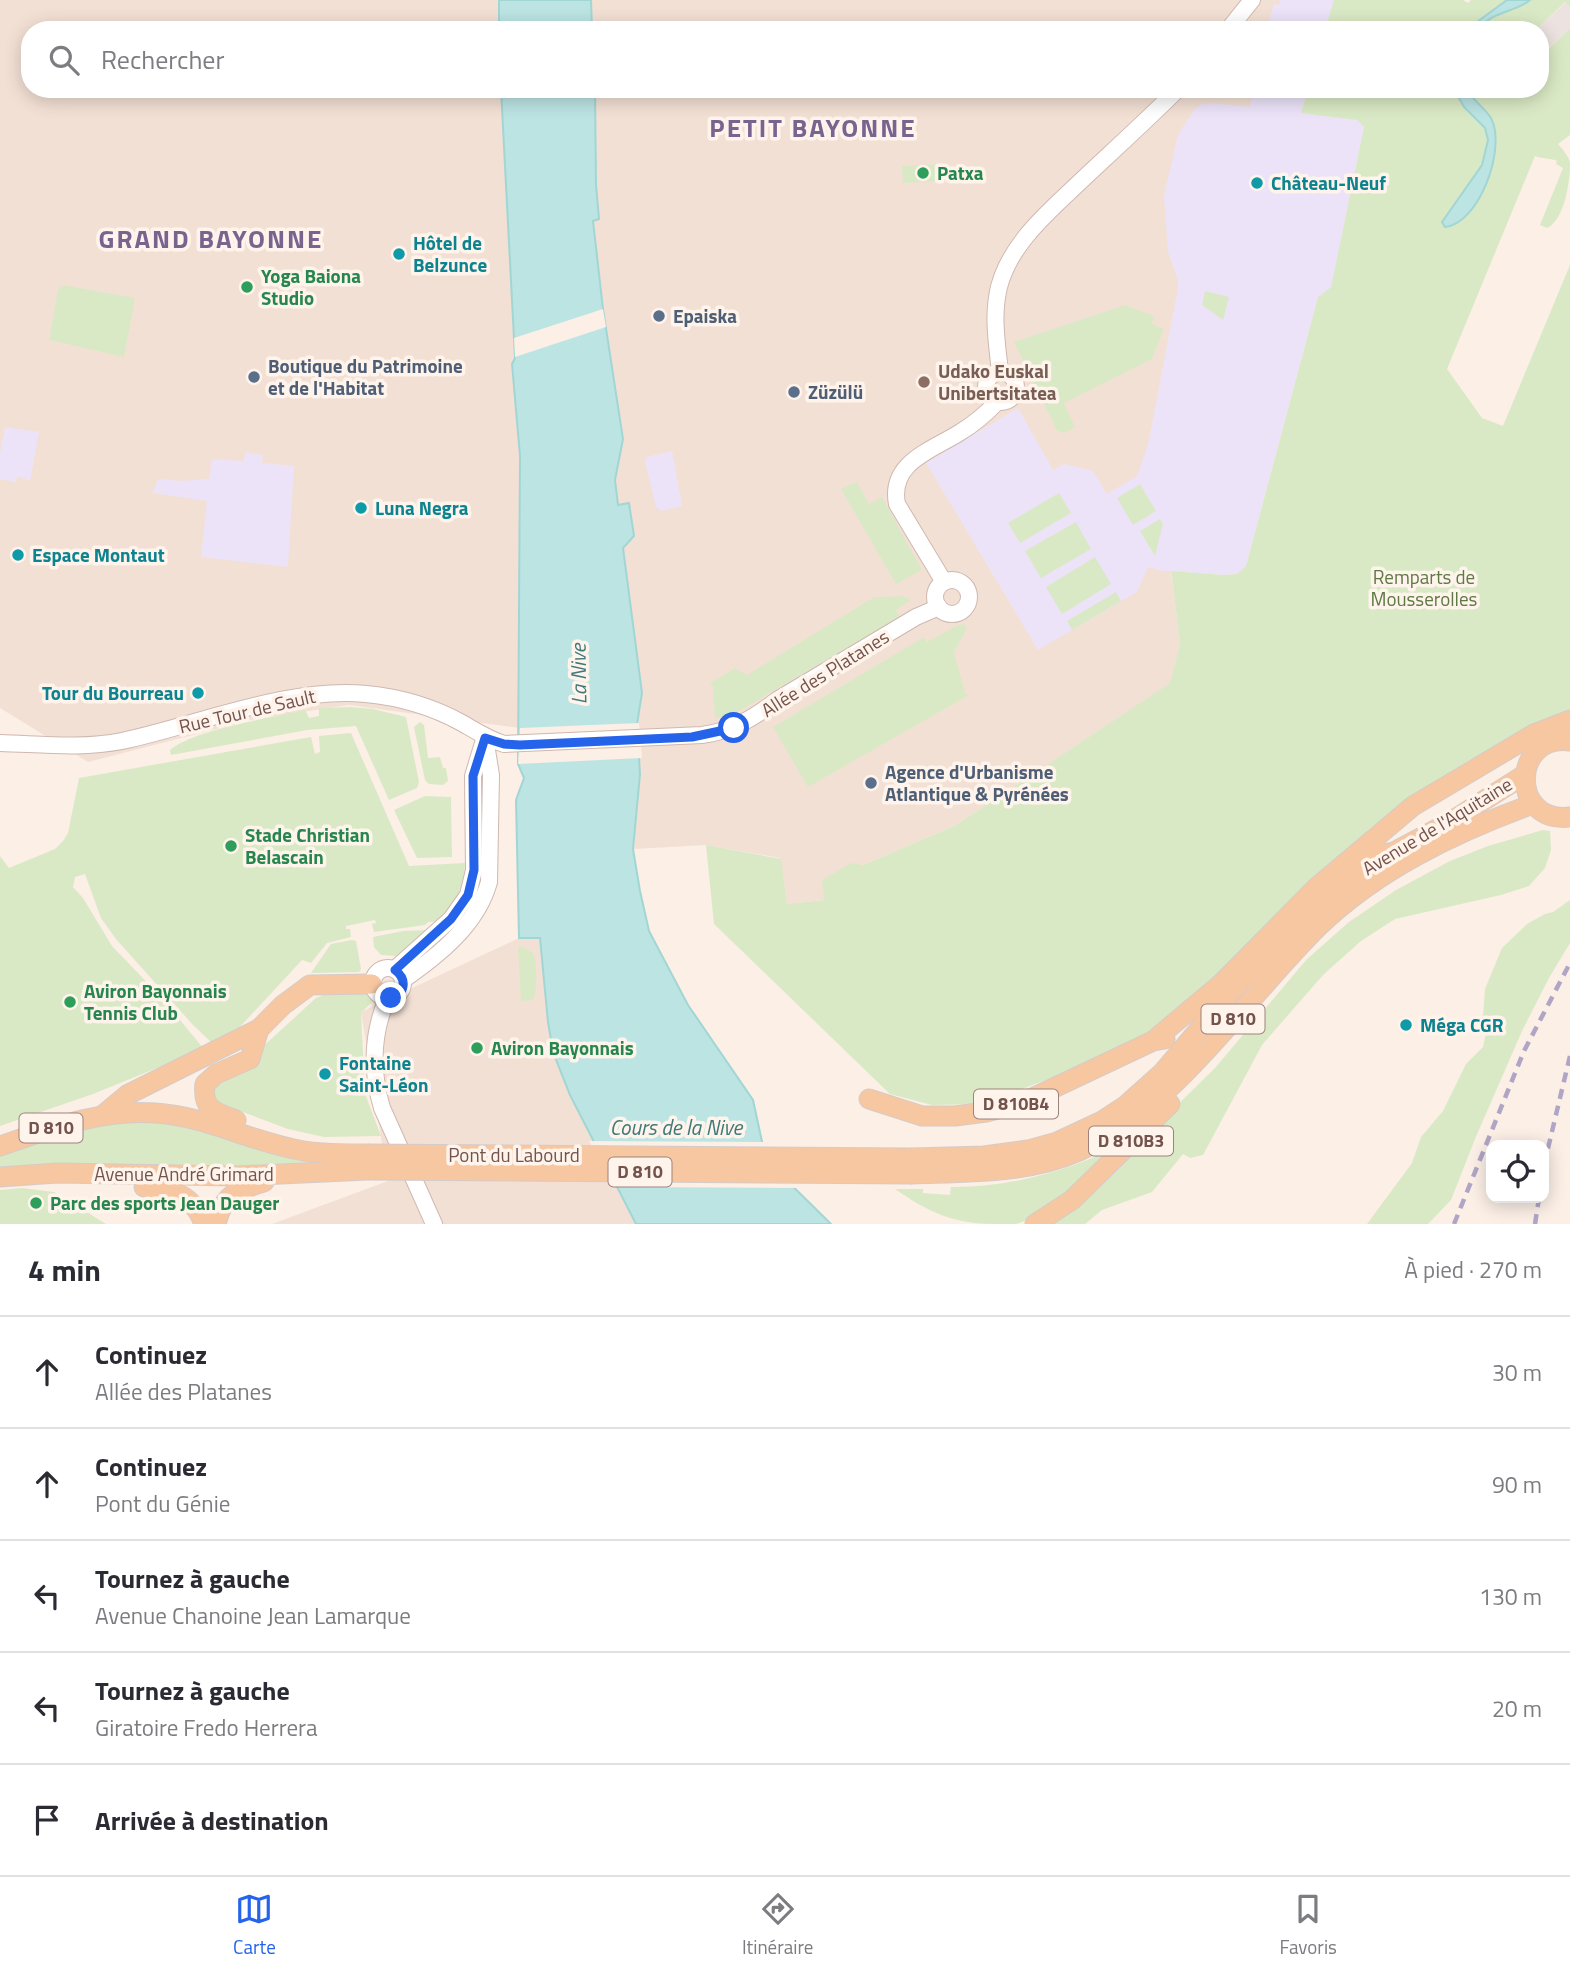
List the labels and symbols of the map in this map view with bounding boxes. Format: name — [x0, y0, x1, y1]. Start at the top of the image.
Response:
district label: PETIT BAYONNE — [709, 108, 917, 147]
place label: Patxa — [937, 158, 984, 187]
marker: Patxa — [915, 165, 931, 181]
place label: Château-Neuf — [1271, 168, 1386, 197]
marker: Château-Neuf — [1249, 175, 1265, 191]
district label: GRAND BAYONNE — [99, 219, 323, 258]
place label: Hôtel de Belzunce — [413, 228, 487, 279]
marker: Hôtel de Belzunce — [391, 246, 407, 262]
place label: Yoga Baiona Studio — [261, 261, 361, 312]
marker: Yoga Baiona Studio — [239, 279, 255, 295]
place label: Epaiska — [673, 301, 737, 330]
marker: Epaiska — [651, 308, 667, 324]
place label: Boutique du Patrimoine et de l'Habitat — [268, 351, 463, 402]
place label: Udako Euskal Unibertsitatea — [938, 356, 1057, 407]
marker: Boutique du Patrimoine et de l'Habitat — [246, 369, 262, 385]
marker: Udako Euskal Unibertsitatea — [916, 374, 932, 390]
place label: Züzülü — [808, 377, 863, 406]
marker: Züzülü — [786, 384, 802, 400]
place label: Luna Negra — [375, 493, 469, 522]
marker: Luna Negra — [353, 500, 369, 516]
place label: Espace Montaut — [32, 540, 165, 569]
marker: Espace Montaut — [10, 547, 26, 563]
park label: Remparts de Mousserolles — [1371, 562, 1478, 613]
street label: Allée des Platanes — [755, 621, 895, 724]
water label: La Nive — [561, 642, 595, 705]
place label: Tour du Bourreau — [42, 678, 184, 707]
street label: Rue Tour de Sault — [176, 681, 318, 740]
marker: Tour du Bourreau — [190, 685, 206, 701]
route start — [718, 712, 749, 743]
place label: Agence d'Urbanisme Atlantique & Pyrénées — [885, 757, 1069, 808]
street label: Avenue de l'Aquitaine — [1356, 769, 1517, 882]
marker: Agence d'Urbanisme Atlantique & Pyrénées — [863, 775, 879, 791]
place label: Stade Christian Belascain — [245, 820, 370, 871]
marker: Stade Christian Belascain — [223, 838, 239, 854]
place label: Aviron Bayonnais Tennis Club — [84, 976, 227, 1027]
route end — [375, 982, 406, 1013]
marker: Aviron Bayonnais Tennis Club — [62, 994, 78, 1010]
road number: D 810 — [1202, 1004, 1264, 1034]
place label: Méga CGR — [1420, 1010, 1504, 1039]
marker: Méga CGR — [1398, 1017, 1414, 1033]
place label: Aviron Bayonnais — [491, 1033, 634, 1062]
marker: Aviron Bayonnais — [469, 1040, 485, 1056]
place label: Fontaine Saint-Léon — [339, 1048, 428, 1099]
marker: Fontaine Saint-Léon — [317, 1066, 333, 1082]
road number: D 810B4 — [974, 1090, 1058, 1119]
water label: Cours de la Nive — [610, 1111, 744, 1143]
road number: D 810 — [20, 1114, 82, 1142]
road number: D 810B3 — [1089, 1126, 1173, 1156]
street label: Pont du Labourd — [448, 1140, 580, 1169]
road number: D 810 — [608, 1157, 672, 1186]
street label: Avenue André Grimard — [94, 1159, 274, 1188]
place label: Parc des sports Jean Dauger — [50, 1188, 279, 1217]
marker: Parc des sports Jean Dauger — [28, 1195, 44, 1211]

